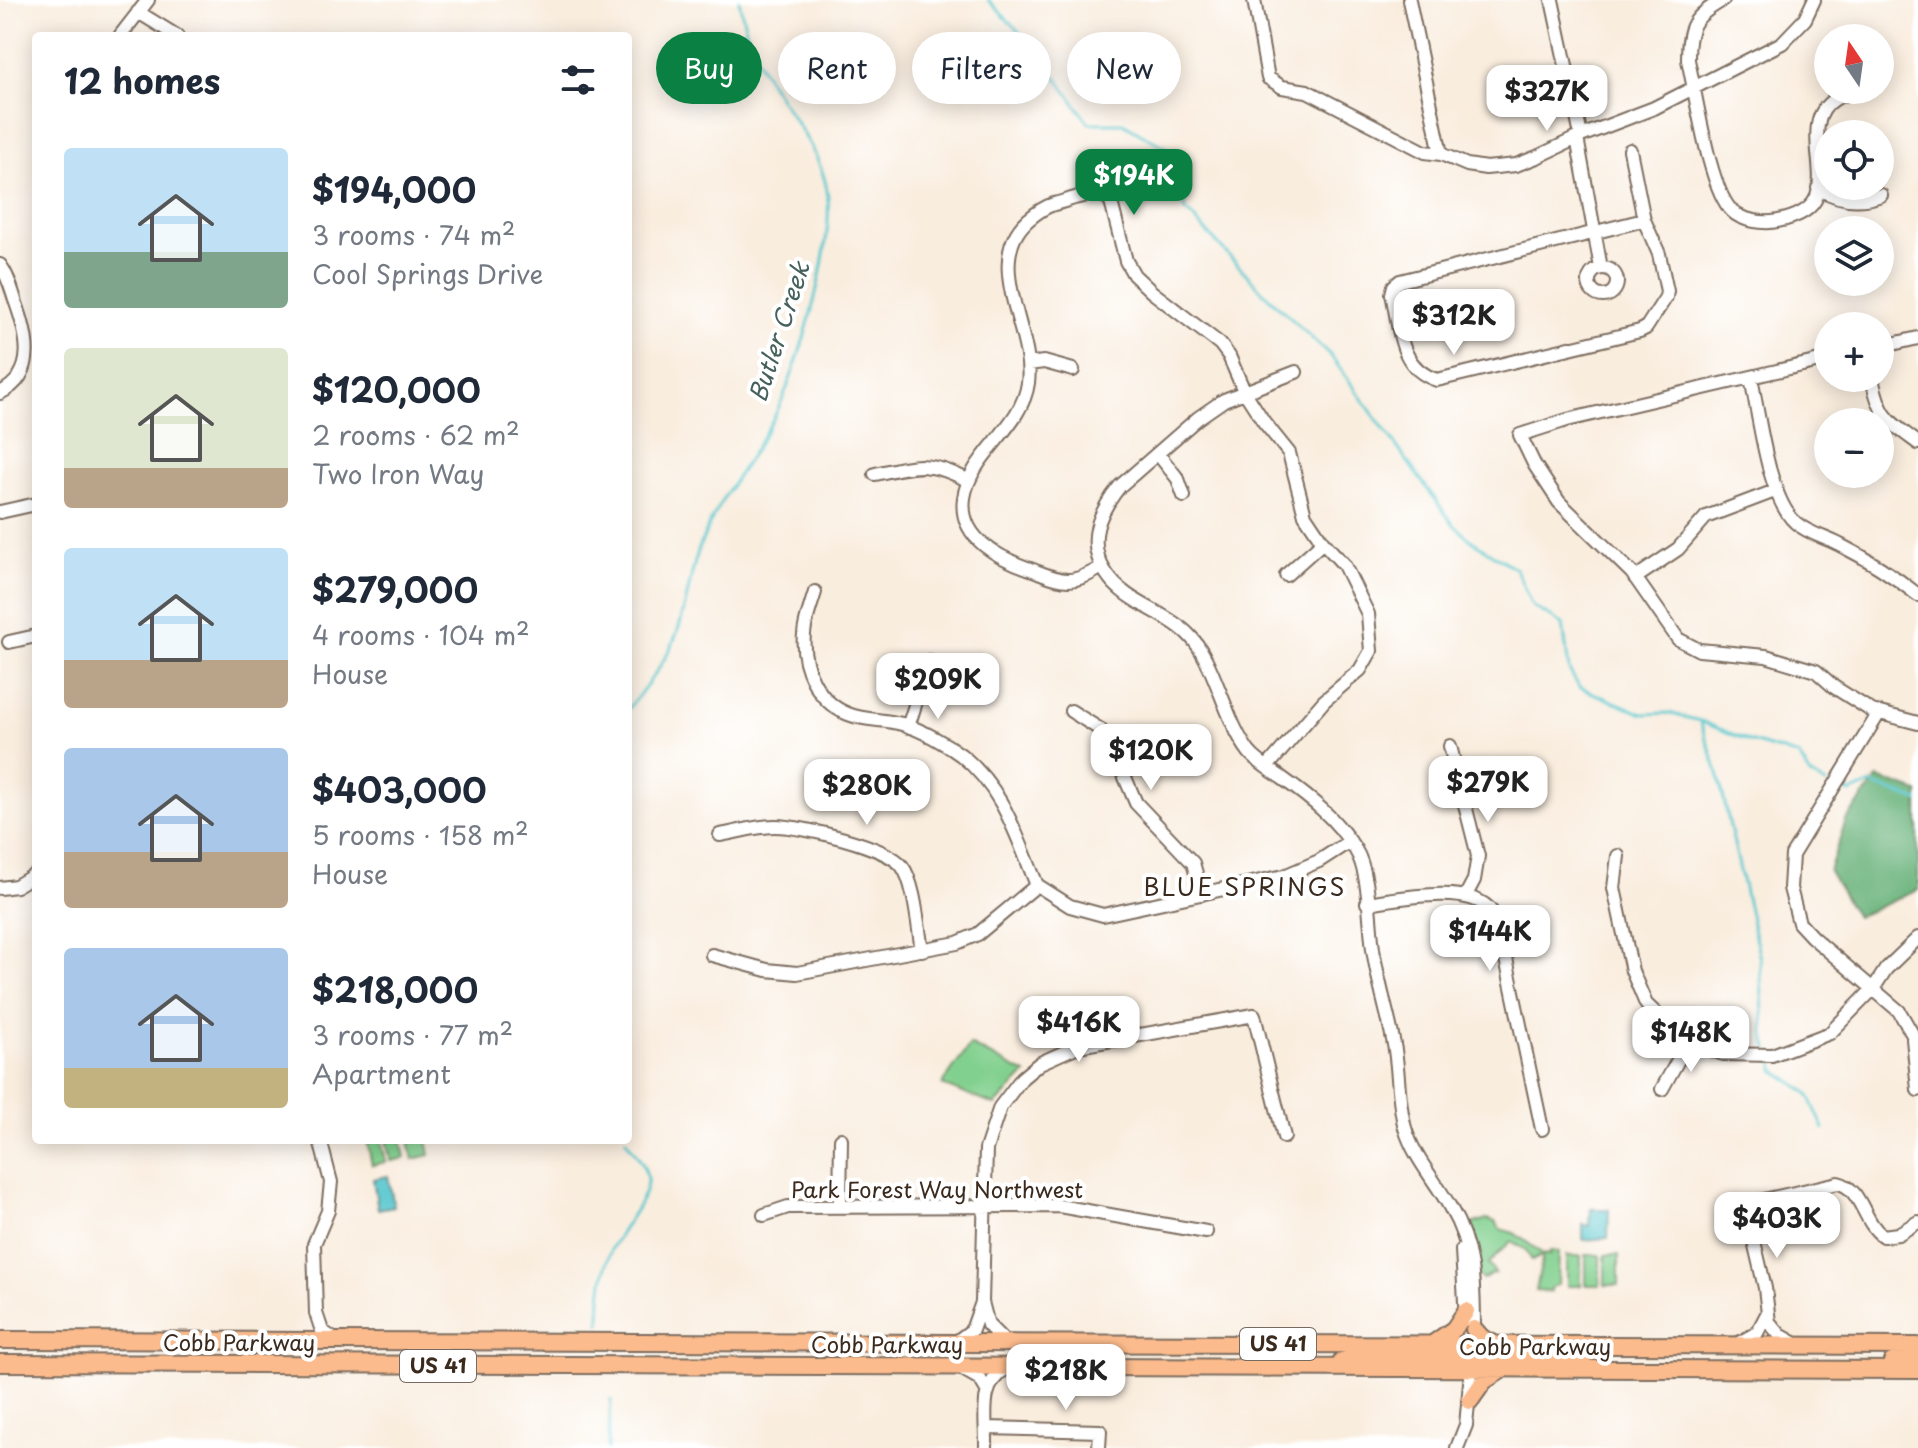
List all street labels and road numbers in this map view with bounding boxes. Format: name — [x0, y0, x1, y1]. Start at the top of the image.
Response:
street label: Park Forest Way Northwest — [791, 1172, 1083, 1205]
street label: Cobb Parkway — [163, 1325, 315, 1358]
street label: Cobb Parkway — [811, 1327, 963, 1360]
road number: US 41 — [1240, 1328, 1316, 1360]
street label: Cobb Parkway — [1459, 1329, 1611, 1362]
road number: US 41 — [400, 1350, 476, 1382]

